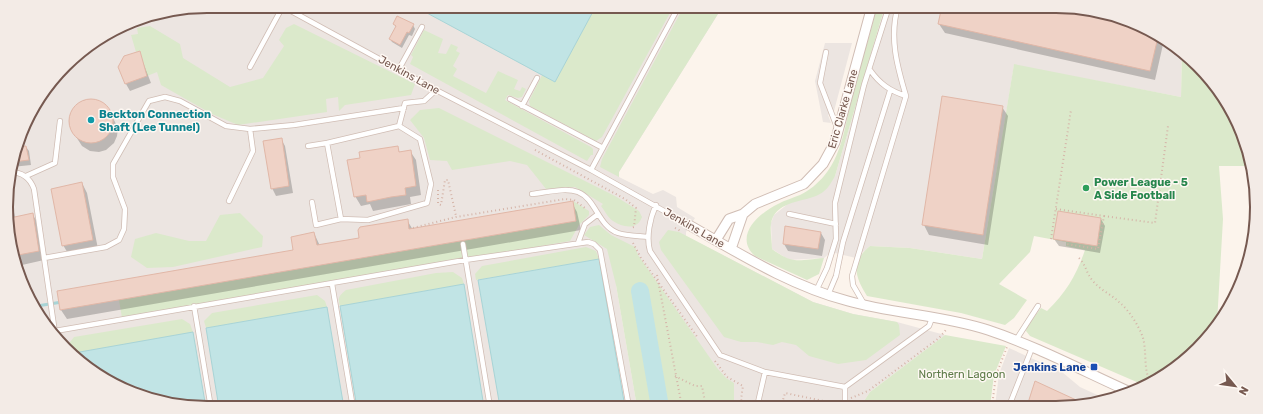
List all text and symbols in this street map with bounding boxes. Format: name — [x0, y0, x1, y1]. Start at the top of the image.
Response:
street label: Jenkins Lane — [376, 53, 442, 97]
street label: Eric Clarke Lane — [825, 68, 861, 150]
place label: Beckton Connection Shaft (Lee Tunnel) — [99, 108, 211, 134]
marker: Beckton Connection Shaft (Lee Tunnel) — [86, 115, 96, 125]
place label: Power League - 5 A Side Football — [1094, 176, 1188, 202]
marker: Power League - 5 A Side Football — [1081, 183, 1091, 193]
street label: Jenkins Lane — [661, 205, 727, 251]
place label: Jenkins Lane — [1013, 361, 1086, 374]
marker: Jenkins Lane — [1089, 362, 1099, 372]
north arrow — [1215, 366, 1255, 406]
park label: Northern Lagoon — [919, 368, 1005, 381]
text: N — [1236, 384, 1251, 397]

